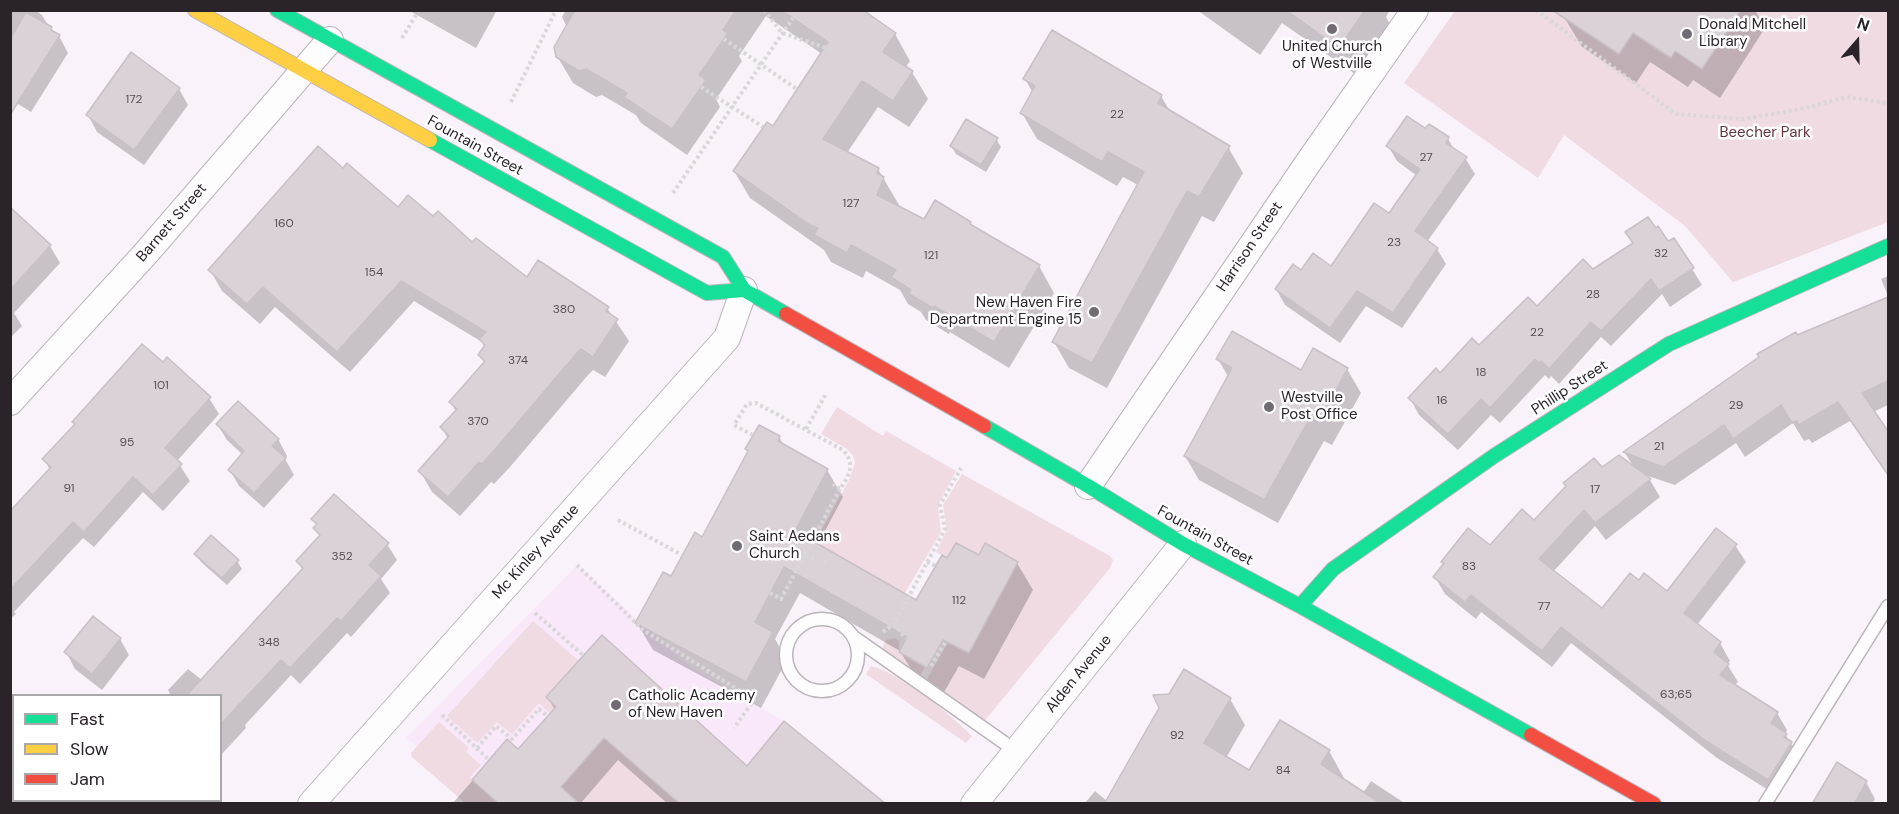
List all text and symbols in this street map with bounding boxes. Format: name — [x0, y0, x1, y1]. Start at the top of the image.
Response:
north arrow — [1827, 12, 1887, 72]
text: N — [1854, 13, 1872, 36]
place label: Donald Mitchell Library — [1699, 16, 1806, 51]
marker: United Church of Westville — [1325, 22, 1339, 36]
marker: Donald Mitchell Library — [1680, 27, 1694, 41]
place label: United Church of Westville — [1282, 38, 1382, 73]
house number: 172 — [126, 93, 142, 107]
house number: 22 — [1110, 108, 1124, 122]
street label: Fountain Street — [424, 112, 526, 180]
park label: Beecher Park — [1720, 124, 1810, 142]
house number: 27 — [1419, 151, 1433, 165]
street label: Barnett Street — [133, 180, 211, 266]
house number: 127 — [843, 197, 859, 211]
street label: Harrison Street — [1213, 199, 1287, 295]
house number: 160 — [274, 217, 294, 231]
house number: 23 — [1387, 236, 1401, 250]
house number: 32 — [1654, 247, 1668, 261]
house number: 121 — [924, 249, 938, 263]
house number: 154 — [365, 266, 383, 280]
house number: 28 — [1586, 288, 1600, 302]
place label: New Haven Fire Department Engine 15 — [930, 294, 1082, 329]
house number: 380 — [553, 303, 575, 317]
marker: New Haven Fire Department Engine 15 — [1087, 305, 1101, 319]
house number: 22 — [1530, 326, 1544, 340]
house number: 374 — [508, 354, 528, 368]
street label: Phillip Street — [1529, 357, 1611, 419]
house number: 18 — [1475, 366, 1487, 380]
house number: 101 — [153, 379, 169, 393]
place label: Westville Post Office — [1281, 389, 1357, 424]
house number: 16 — [1436, 394, 1448, 408]
house number: 29 — [1729, 399, 1743, 413]
marker: Westville Post Office — [1262, 400, 1276, 414]
house number: 370 — [467, 415, 489, 429]
house number: 95 — [120, 436, 134, 450]
house number: 21 — [1654, 440, 1664, 454]
house number: 91 — [63, 482, 75, 496]
house number: 17 — [1590, 483, 1600, 497]
street label: Mc Kinley Avenue — [489, 501, 583, 603]
street label: Fountain Street — [1154, 502, 1256, 570]
place label: Saint Aedans Church — [749, 528, 840, 563]
marker: Saint Aedans Church — [730, 539, 744, 553]
house number: 352 — [331, 550, 353, 564]
house number: 83 — [1462, 560, 1476, 574]
house number: 112 — [952, 594, 966, 608]
house number: 77 — [1538, 600, 1550, 614]
street label: Alden Avenue — [1042, 631, 1116, 717]
house number: 348 — [258, 636, 280, 650]
place label: Catholic Academy of New Haven — [628, 687, 755, 722]
house number: 63;65 — [1660, 688, 1692, 702]
legend — [12, 694, 222, 802]
marker: Catholic Academy of New Haven — [609, 698, 623, 712]
text: Fast — [70, 707, 105, 731]
house number: 92 — [1170, 729, 1184, 743]
text: Slow — [70, 737, 109, 761]
house number: 84 — [1276, 764, 1290, 778]
text: Jam — [70, 767, 105, 791]

